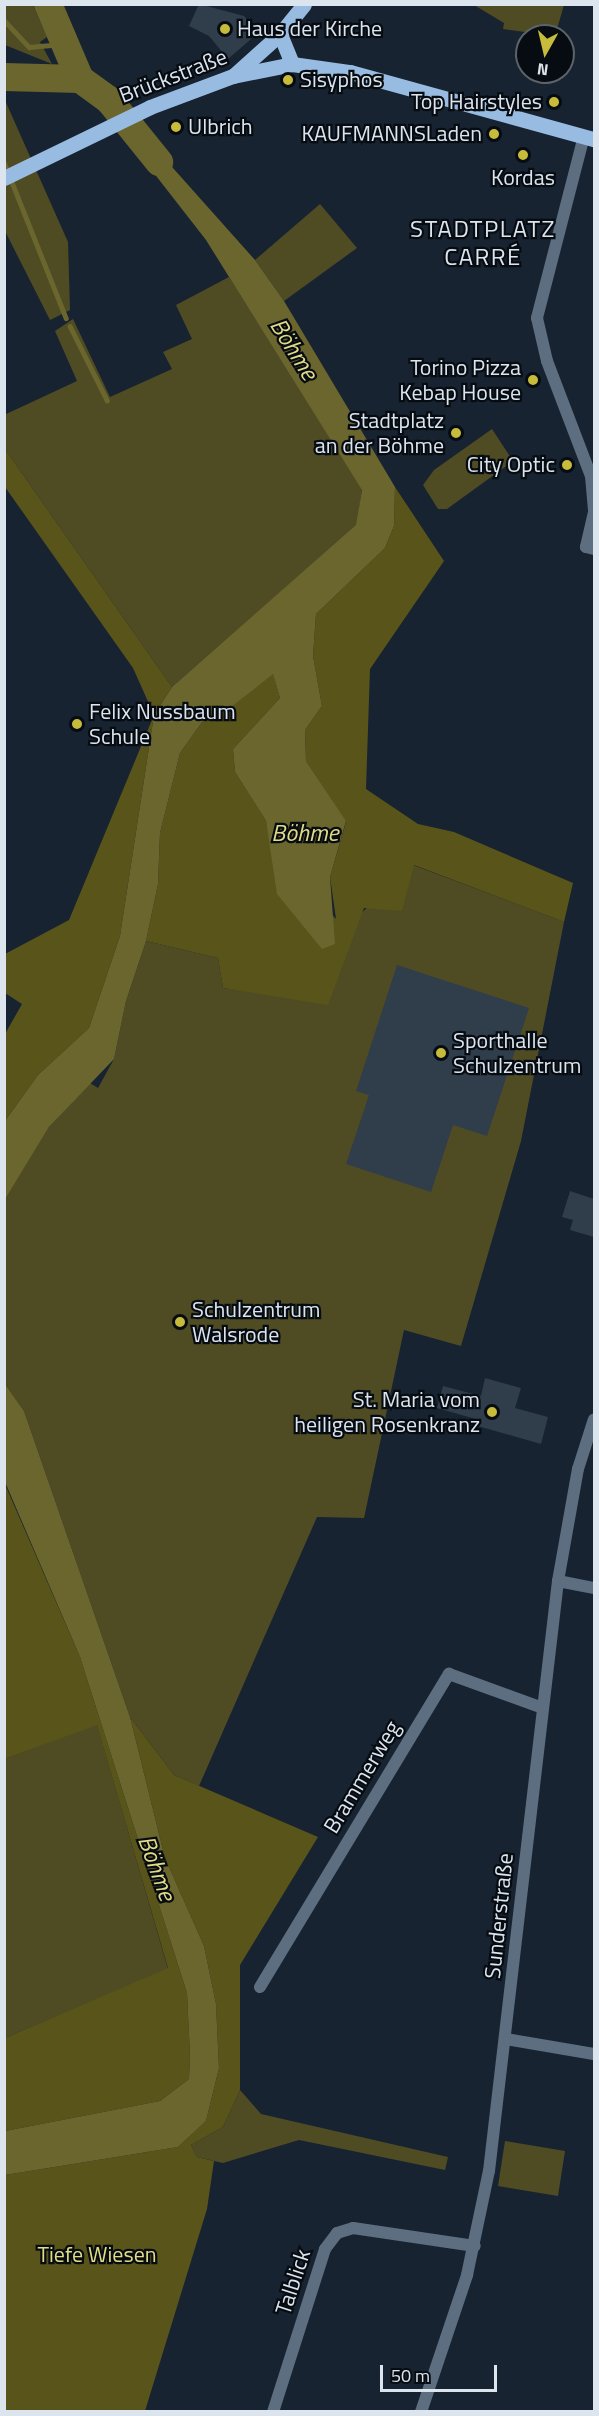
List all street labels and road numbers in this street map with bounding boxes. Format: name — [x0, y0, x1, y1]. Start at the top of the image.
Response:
street label: Brückstraße — [115, 43, 231, 109]
street label: Brammerweg — [318, 1716, 406, 1838]
street label: Sunderstraße — [479, 1852, 519, 1980]
street label: Talblick — [270, 2246, 316, 2318]

